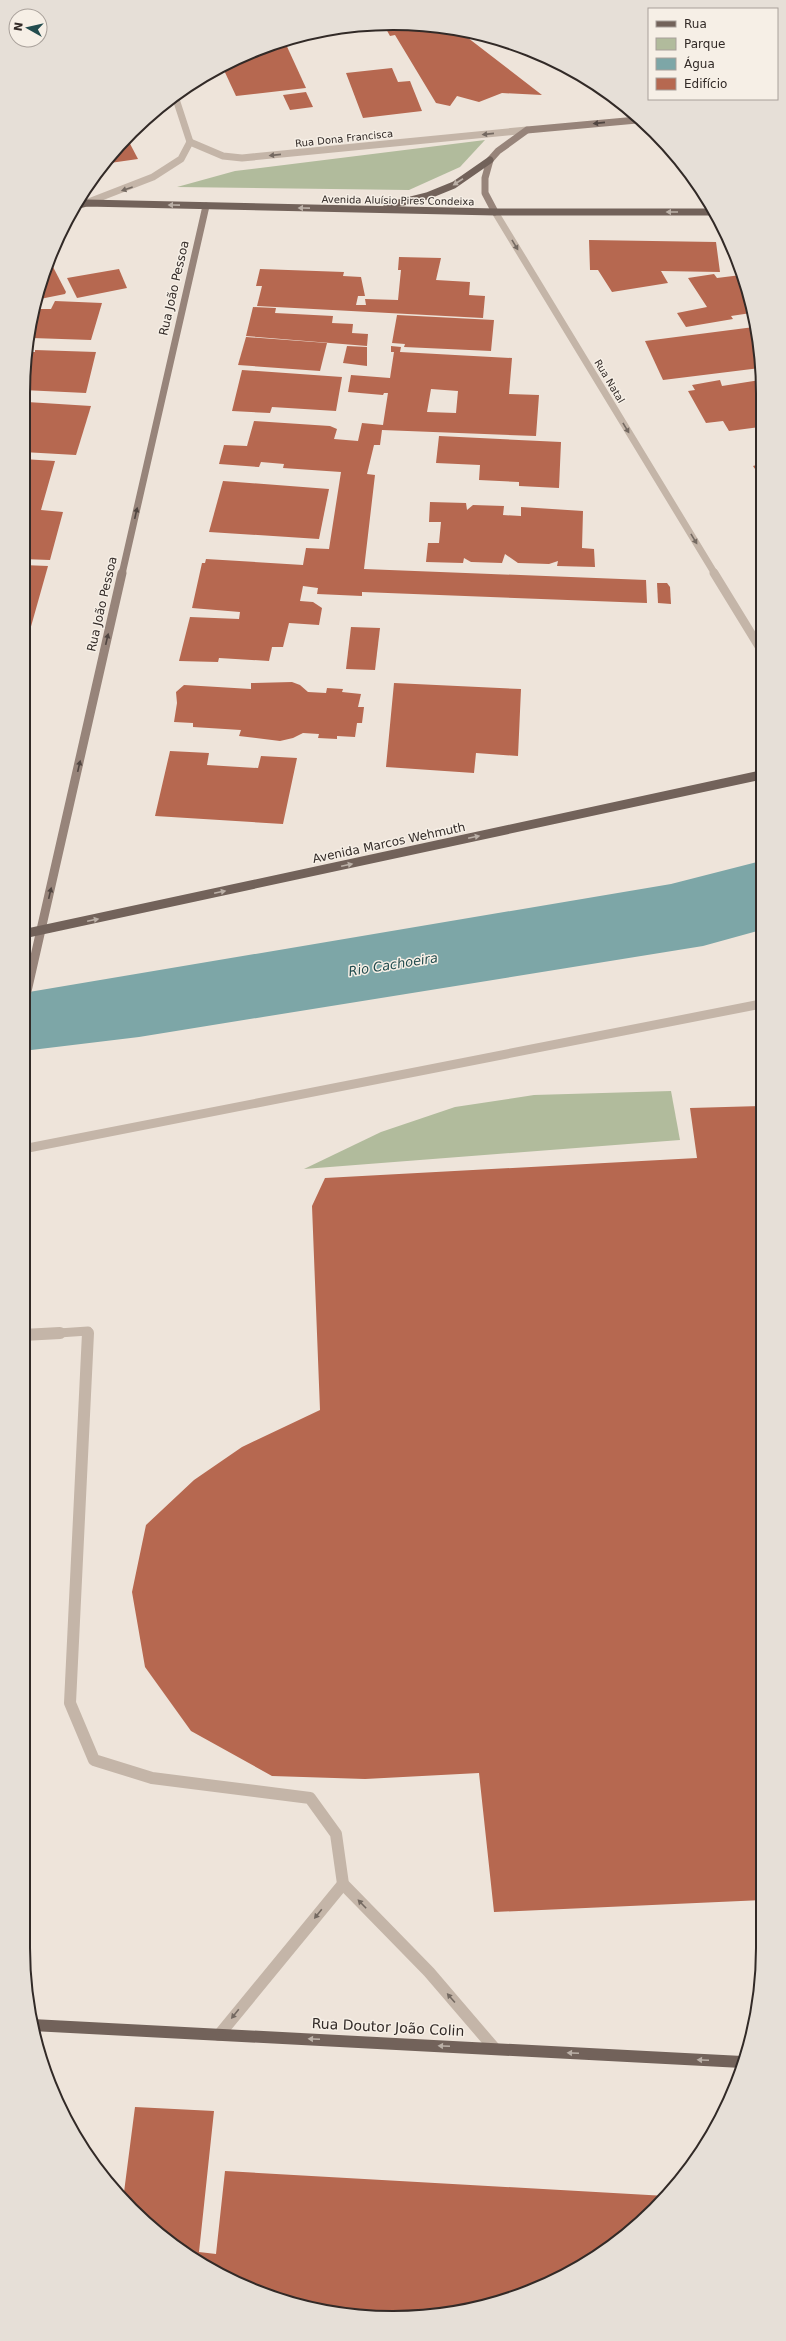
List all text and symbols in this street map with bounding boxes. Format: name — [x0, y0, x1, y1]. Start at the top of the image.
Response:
north arrow — [8, 8, 48, 48]
legend — [648, 8, 778, 100]
text: Rua — [684, 17, 707, 31]
text: N — [12, 21, 26, 32]
text: Parque — [684, 37, 725, 51]
text: Água — [684, 56, 715, 71]
text: Edifício — [684, 77, 727, 91]
one-way arrow — [593, 120, 605, 127]
street label: Rua Dona Francisca — [295, 128, 394, 149]
one-way arrow — [482, 131, 494, 137]
one-way arrow — [269, 152, 281, 158]
one-way arrow — [453, 178, 463, 186]
one-way arrow — [121, 186, 133, 192]
street label: Avenida Aluísio Pires Condeixa — [321, 194, 475, 207]
one-way arrow — [167, 202, 180, 208]
one-way arrow — [297, 205, 310, 211]
one-way arrow — [665, 209, 678, 215]
street label: Rua João Pessoa — [156, 239, 192, 337]
one-way arrow — [511, 240, 519, 250]
street label: Rua Natal — [592, 358, 627, 405]
one-way arrow — [623, 422, 630, 434]
one-way arrow — [134, 506, 140, 519]
one-way arrow — [690, 533, 697, 545]
street label: Rua João Pessoa — [84, 555, 120, 653]
one-way arrow — [105, 633, 111, 646]
one-way arrow — [76, 760, 82, 772]
street label: Avenida Marcos Wehmuth — [311, 820, 467, 866]
one-way arrow — [468, 834, 480, 840]
one-way arrow — [341, 861, 353, 867]
one-way arrow — [47, 887, 53, 899]
one-way arrow — [214, 889, 226, 895]
one-way arrow — [87, 916, 99, 922]
water label: Rio Cachoeira — [347, 950, 439, 979]
one-way arrow — [358, 1899, 367, 1908]
one-way arrow — [313, 1909, 322, 1919]
one-way arrow — [446, 1993, 455, 2003]
one-way arrow — [231, 2009, 240, 2020]
street label: Rua Doutor João Colin — [311, 2015, 465, 2039]
one-way arrow — [308, 2036, 320, 2043]
one-way arrow — [438, 2043, 450, 2050]
one-way arrow — [566, 2050, 579, 2056]
one-way arrow — [697, 2056, 709, 2063]

